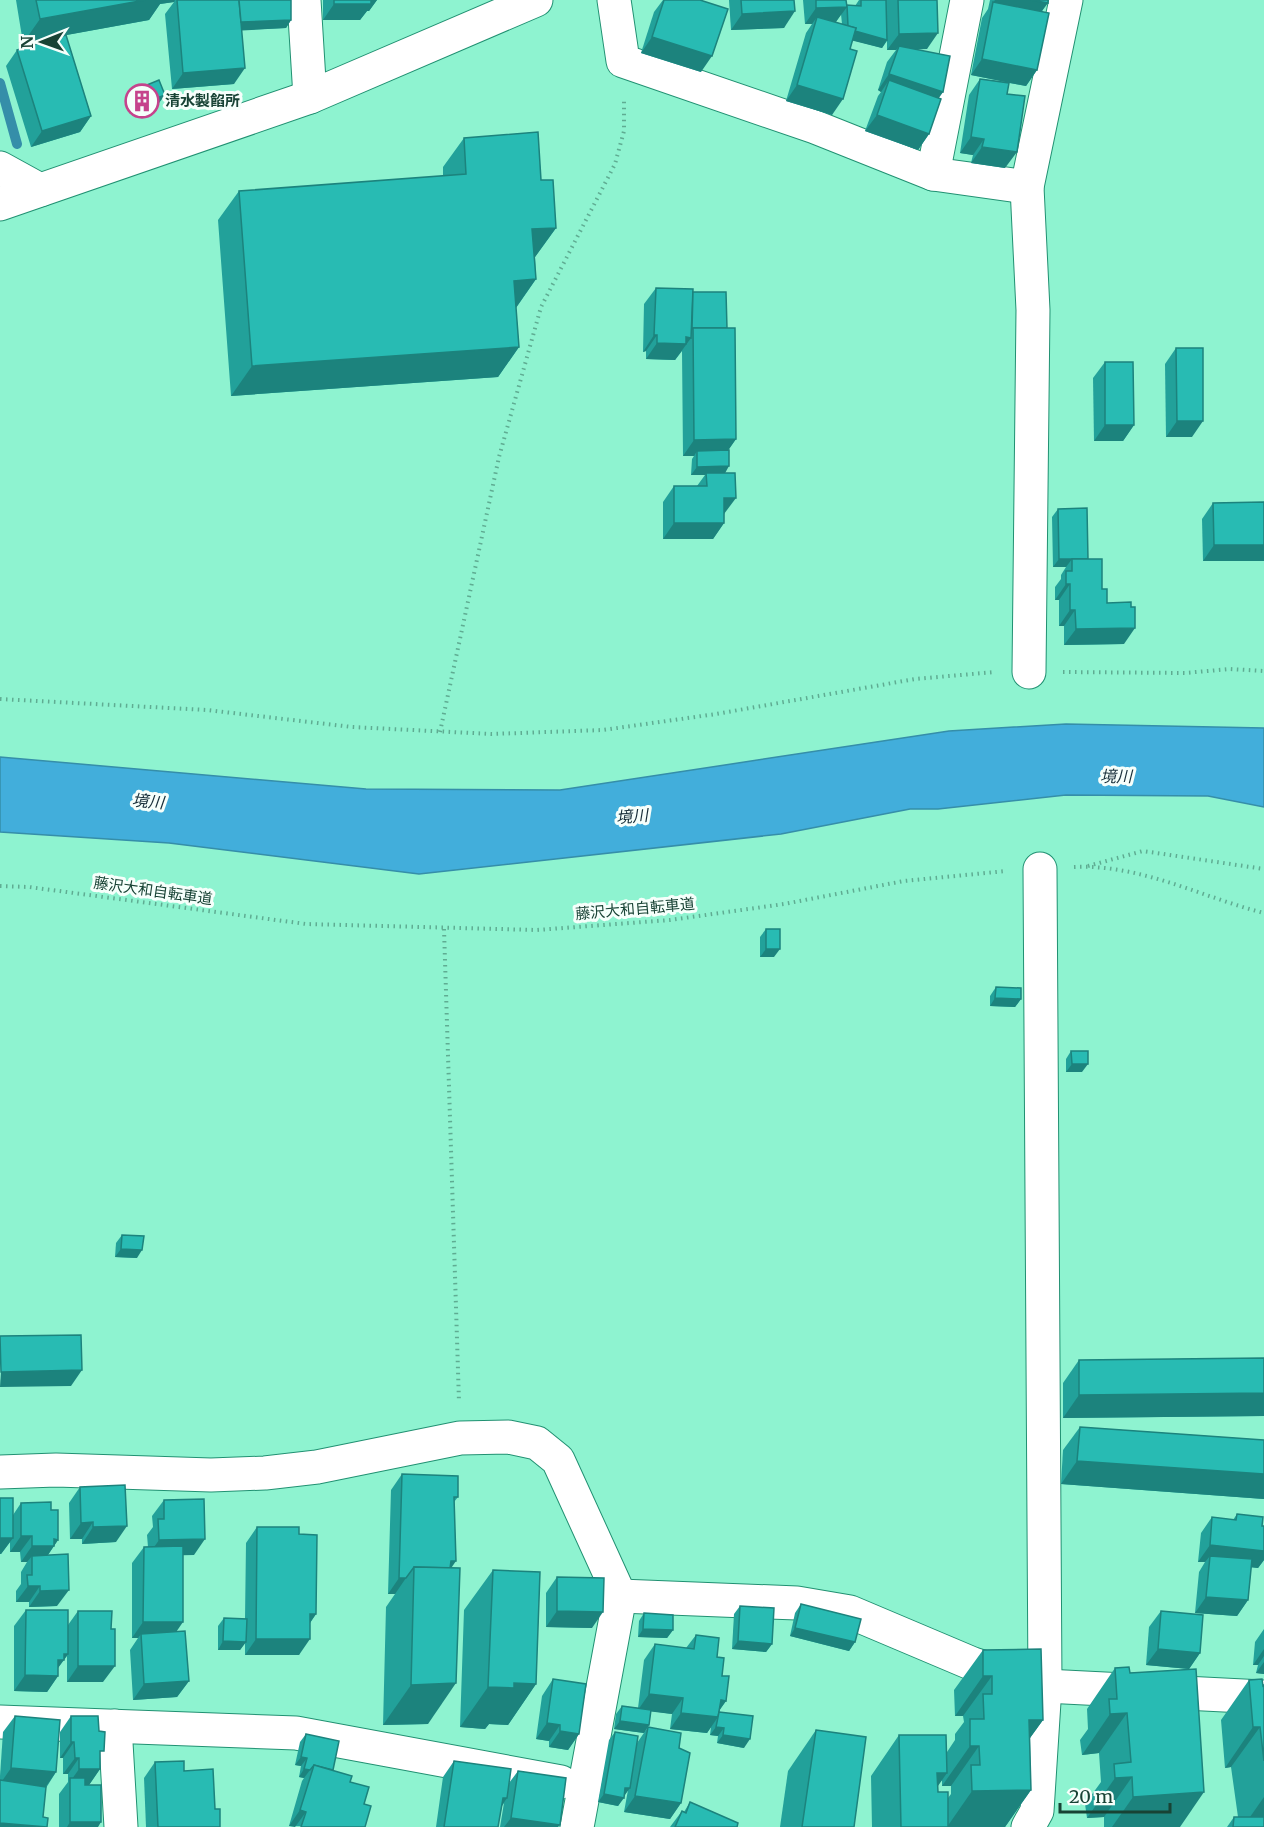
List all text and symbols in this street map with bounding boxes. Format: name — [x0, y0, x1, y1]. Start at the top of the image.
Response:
north arrow — [12, 12, 72, 72]
text: N — [17, 35, 37, 49]
building icon: 清水製餡所 — [124, 83, 160, 119]
place label: 清水製餡所 — [165, 91, 240, 110]
water label: 境川 — [1100, 766, 1134, 786]
water label: 境川 — [131, 790, 167, 813]
water label: 境川 — [615, 804, 651, 827]
street label: 藤沢大和自転車道 — [92, 873, 214, 908]
street label: 藤沢大和自転車道 — [574, 894, 696, 923]
scale bar — [1060, 1776, 1170, 1814]
text: 20 m — [1069, 1785, 1113, 1808]

